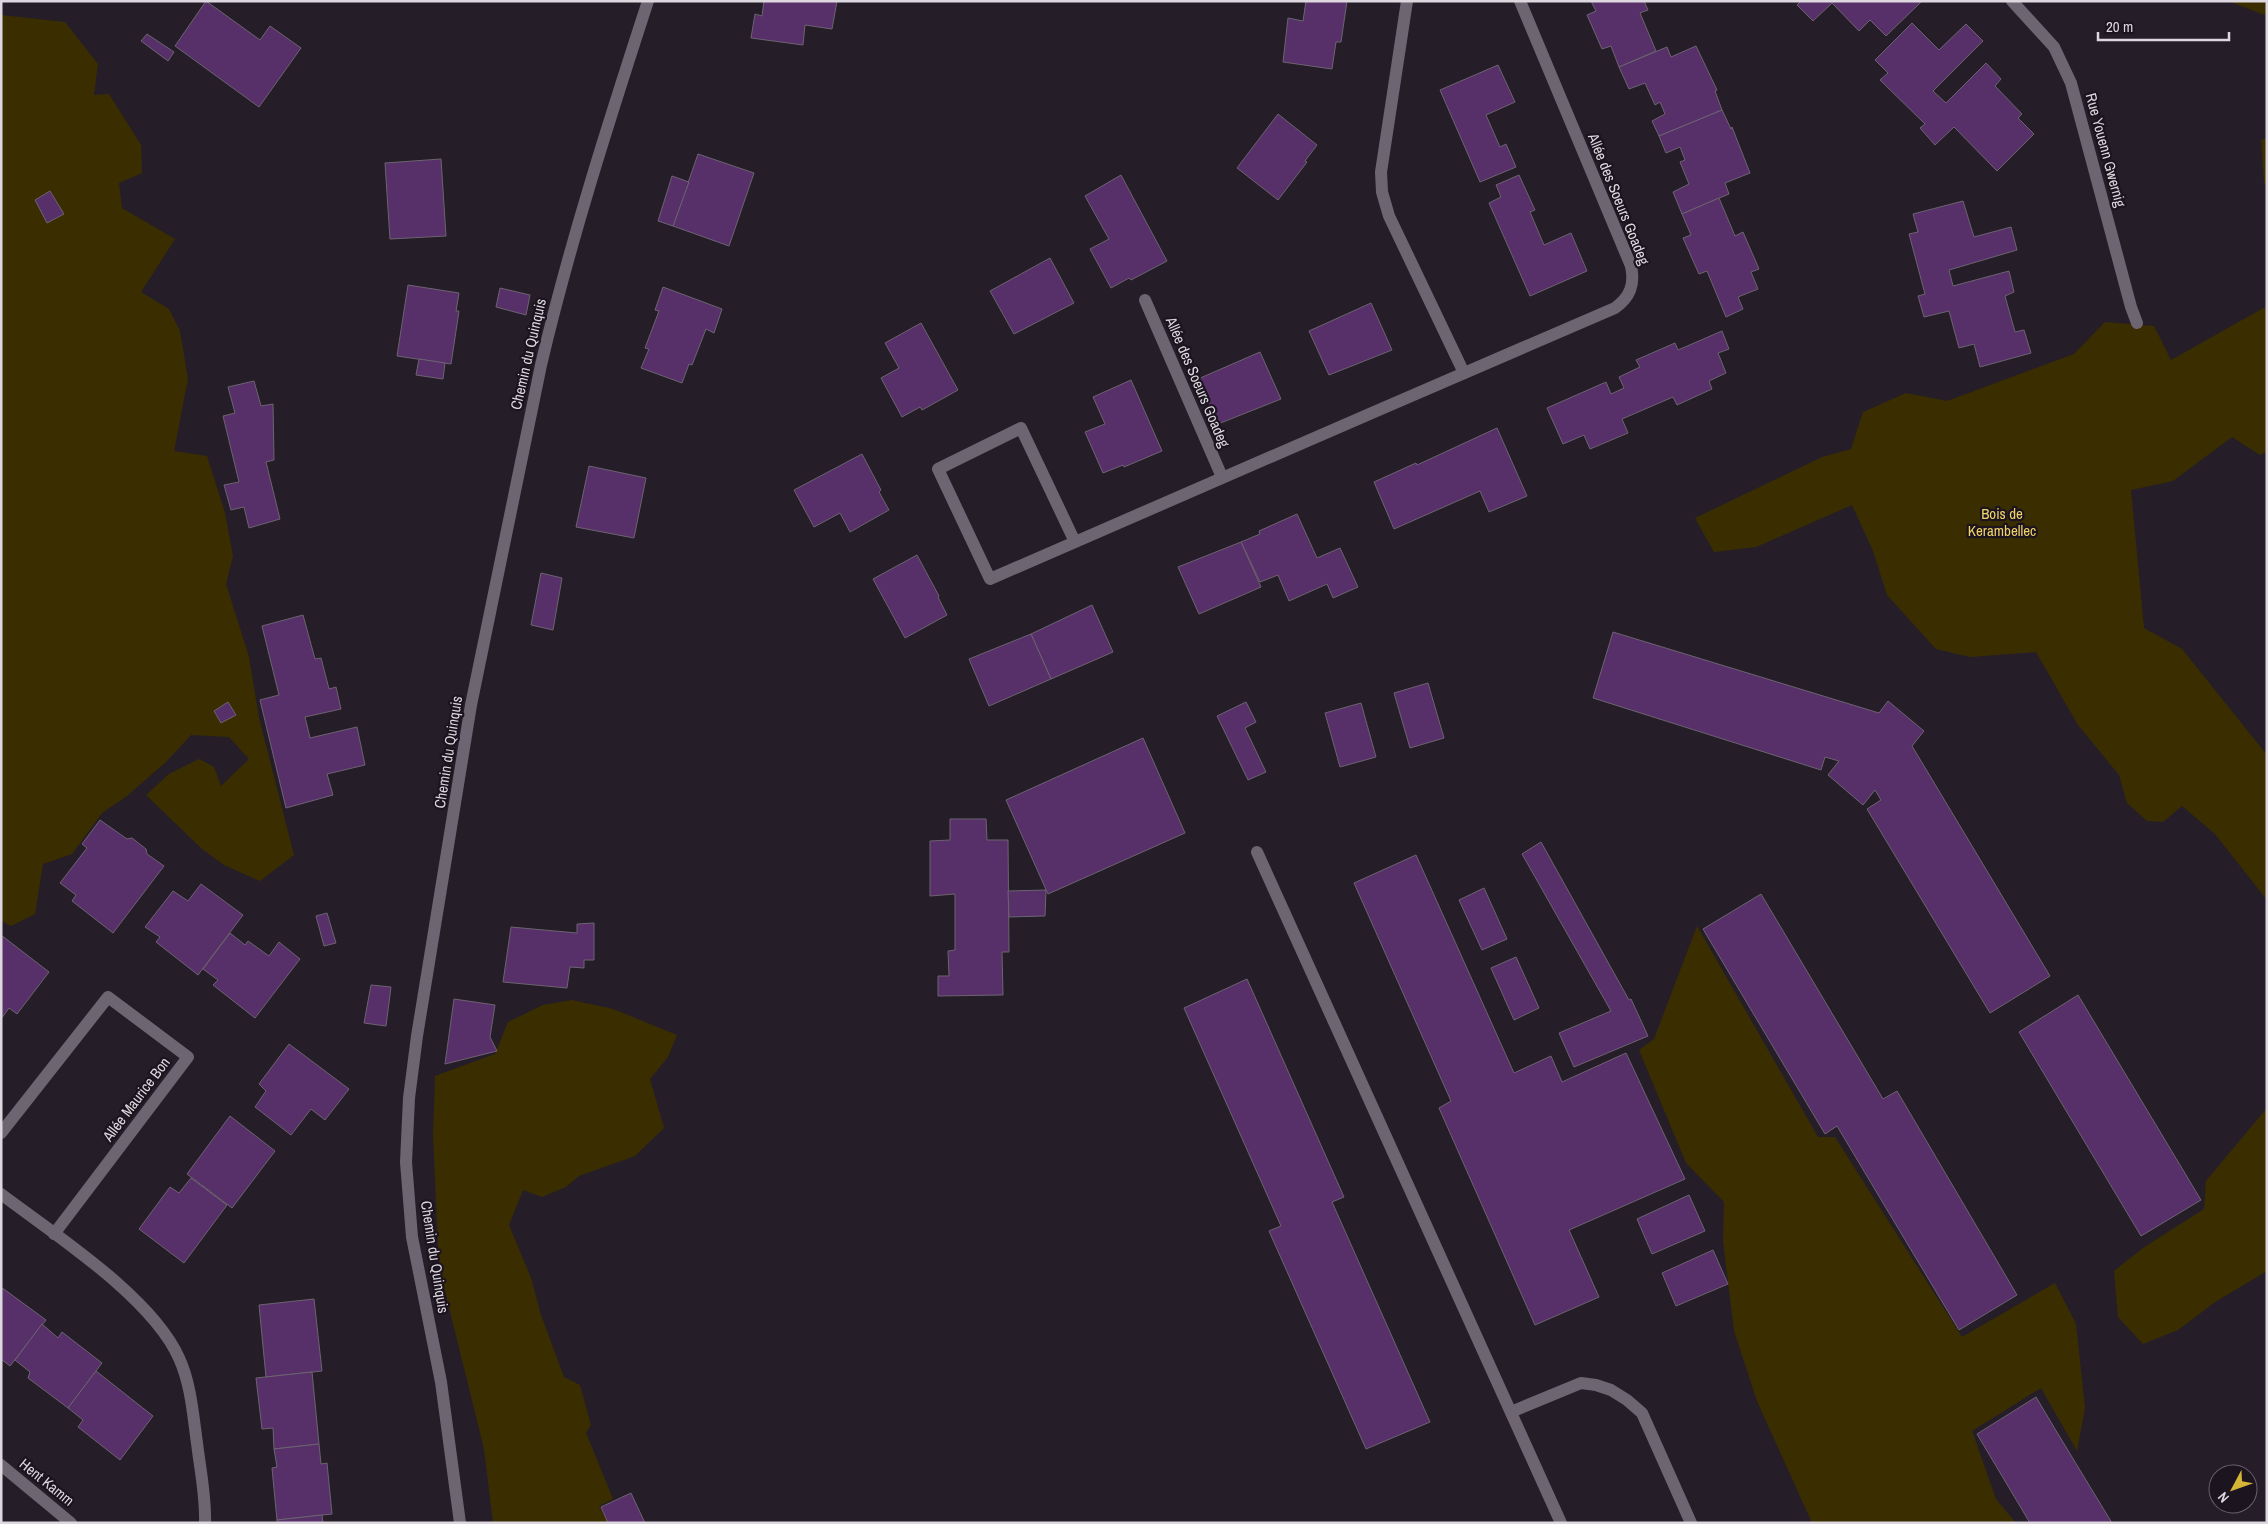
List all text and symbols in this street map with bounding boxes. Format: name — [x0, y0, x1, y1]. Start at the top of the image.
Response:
scale bar — [2098, 10, 2229, 42]
text: 20 m — [2106, 16, 2133, 37]
street label: Rue Youenn Gwernig — [2081, 91, 2131, 209]
street label: Allée des Soeurs Goadeg — [1583, 129, 1655, 268]
street label: Chemin du Quinquis — [505, 296, 551, 412]
street label: Allée des Soeurs Goadeg — [1161, 312, 1235, 451]
park label: Bois de Kerambellec — [1968, 503, 2036, 541]
street label: Chemin du Quinquis — [429, 694, 467, 810]
street label: Allée Maurice Bon — [97, 1053, 175, 1146]
street label: Chemin du Quinquis — [416, 1199, 454, 1315]
street label: Hent Kamm — [15, 1453, 79, 1511]
north arrow — [2208, 1464, 2258, 1514]
text: N — [2214, 1488, 2233, 1507]

